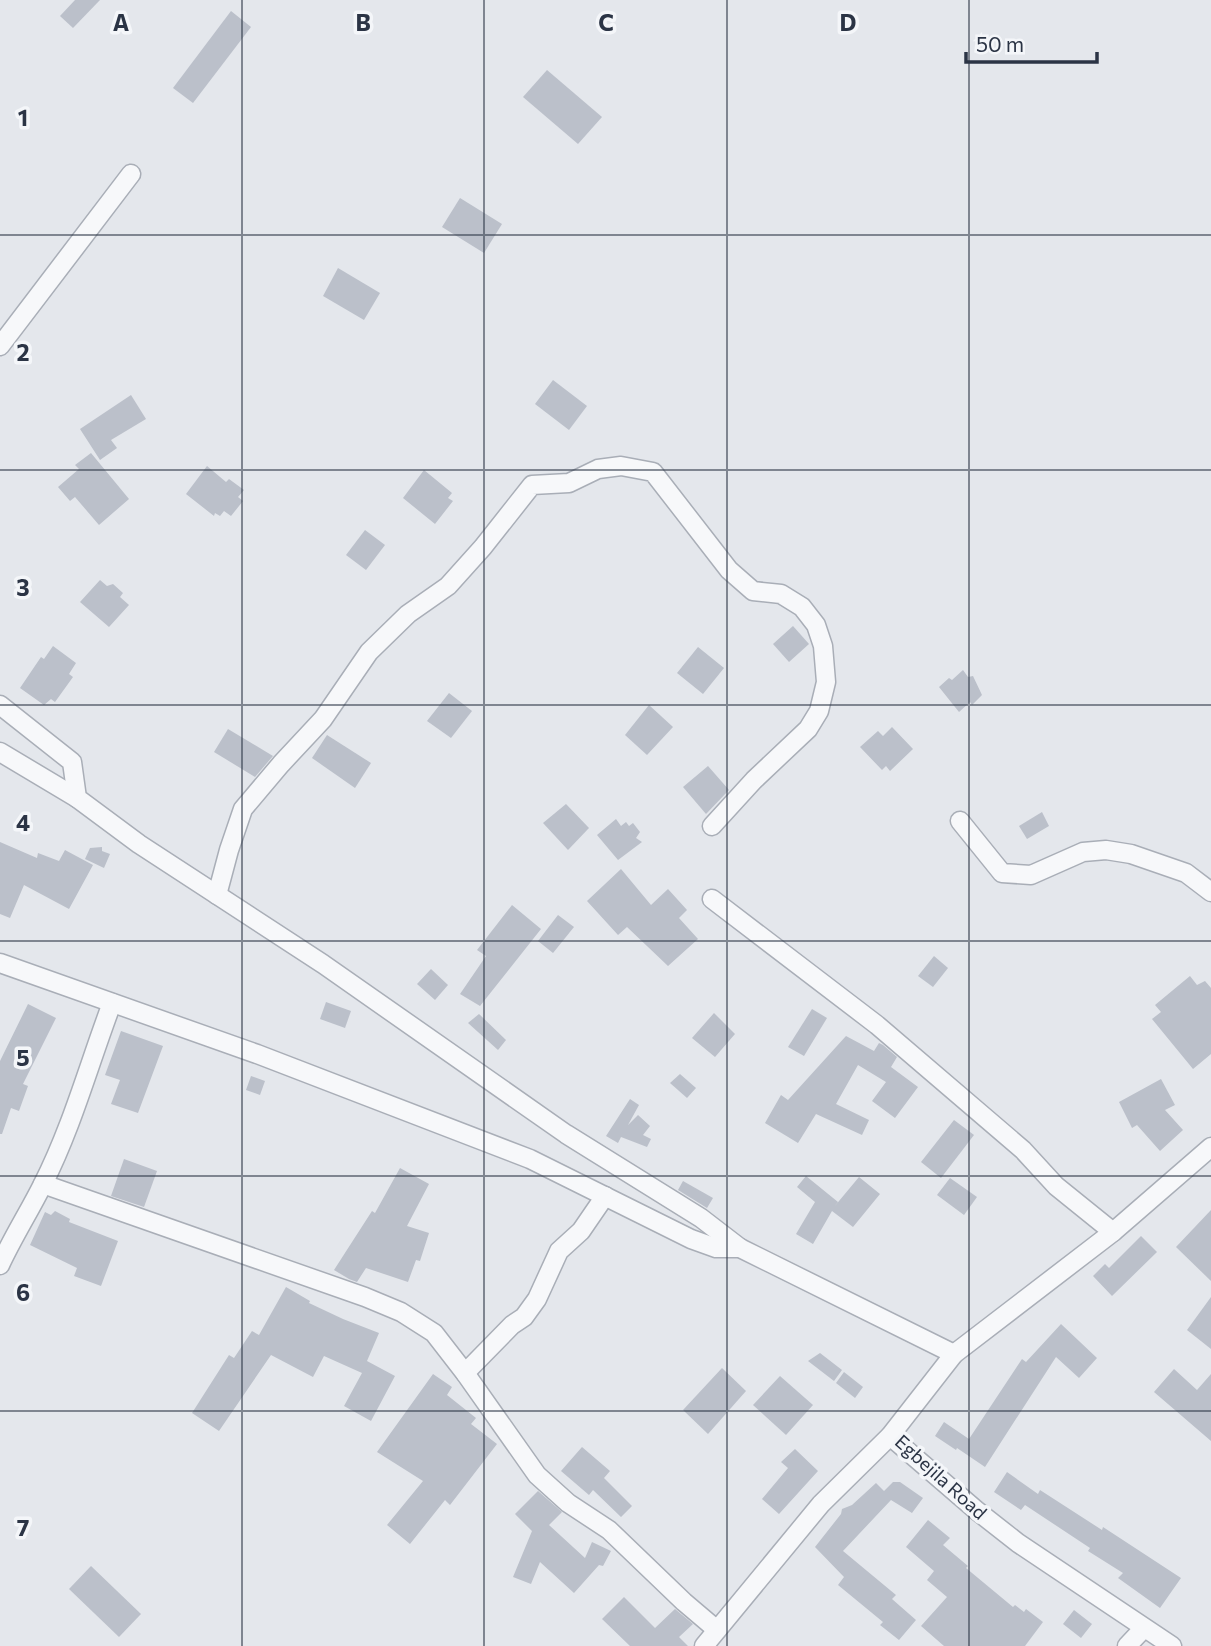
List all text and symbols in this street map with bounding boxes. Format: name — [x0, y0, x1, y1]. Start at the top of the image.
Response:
text: A — [113, 8, 130, 36]
text: B — [355, 8, 371, 36]
text: C — [598, 8, 614, 36]
text: D — [840, 8, 857, 36]
scale bar — [966, 21, 1097, 65]
text: 50 m — [976, 31, 1024, 56]
text: 1 — [18, 103, 28, 131]
text: 2 — [16, 338, 30, 366]
text: 3 — [16, 573, 30, 601]
text: 4 — [16, 808, 30, 836]
text: 5 — [16, 1043, 30, 1071]
text: 6 — [16, 1278, 30, 1306]
street label: Egbejila Road — [891, 1429, 992, 1524]
text: 7 — [17, 1513, 29, 1541]

